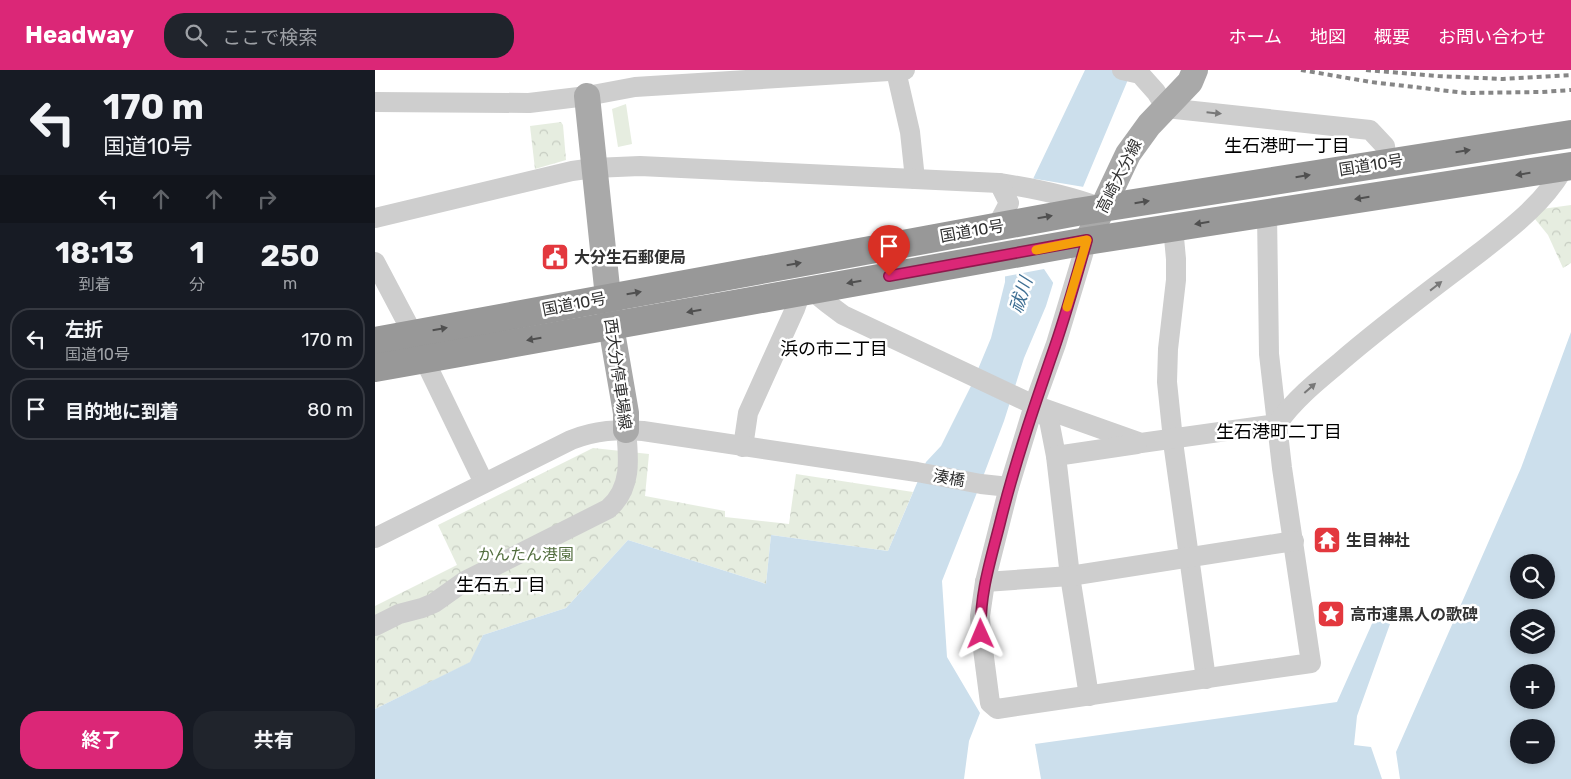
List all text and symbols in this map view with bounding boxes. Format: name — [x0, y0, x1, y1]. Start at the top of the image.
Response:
search box — [164, 13, 514, 58]
text: Headway — [25, 21, 134, 49]
icon: search — [182, 21, 210, 49]
text: ここで検索 — [222, 26, 317, 49]
text: ホーム — [1229, 26, 1282, 48]
text: 地図 — [1310, 26, 1346, 48]
text: 概要 — [1374, 26, 1410, 48]
text: お問い合わせ — [1438, 26, 1546, 48]
text: 170 m — [103, 86, 204, 128]
icon: left — [20, 90, 85, 155]
one-way arrow — [1206, 109, 1222, 117]
text: 国道10号 — [103, 133, 192, 160]
district label: 生石港町一丁目 — [1224, 135, 1350, 157]
street label: 高崎大分線 — [1092, 136, 1146, 216]
one-way arrow — [1455, 146, 1471, 154]
street label: 国道10号 — [1337, 151, 1405, 179]
one-way arrow — [1514, 170, 1530, 178]
one-way arrow — [1295, 172, 1311, 180]
icon: left — [94, 185, 122, 213]
icon: ahead — [147, 185, 175, 213]
icon: ahead — [200, 185, 228, 213]
icon: right — [253, 185, 281, 213]
one-way arrow — [1354, 195, 1370, 203]
one-way arrow — [1135, 197, 1151, 205]
one-way arrow — [1038, 213, 1054, 221]
street label: 国道10号 — [938, 216, 1006, 246]
one-way arrow — [1193, 219, 1209, 227]
pin — [868, 225, 910, 276]
icon: arrive — [875, 232, 903, 260]
text: 18:13 — [55, 235, 134, 271]
text: 1 — [190, 235, 205, 271]
text: 250 — [260, 238, 320, 274]
public building icon: 大分生石郵便局 — [540, 242, 570, 272]
place label: 大分生石郵便局 — [574, 248, 686, 267]
one-way arrow — [787, 259, 803, 267]
water label: 祓川 — [1005, 273, 1038, 316]
text: m — [283, 274, 297, 293]
text: 到着 — [79, 275, 111, 294]
text: 分 — [189, 275, 205, 294]
one-way arrow — [846, 279, 862, 287]
one-way arrow — [1429, 280, 1442, 291]
street label: 国道10号 — [540, 288, 608, 320]
one-way arrow — [627, 288, 643, 296]
one-way arrow — [687, 307, 702, 315]
street label: 西大分停車場線 — [601, 317, 635, 431]
text: 左折 — [65, 318, 103, 341]
one-way arrow — [433, 324, 449, 332]
icon: left — [22, 325, 50, 353]
text: 170 m — [302, 328, 353, 351]
one-way arrow — [526, 336, 542, 344]
district label: 浜の市二丁目 — [780, 338, 888, 360]
text: 国道10号 — [65, 345, 130, 364]
one-way arrow — [1303, 382, 1315, 394]
icon: arrive — [22, 395, 50, 423]
text: 80 m — [307, 398, 353, 421]
text: 目的地に到着 — [65, 400, 179, 423]
district label: 生石港町二丁目 — [1216, 421, 1342, 443]
street label: 湊橋 — [932, 466, 966, 490]
temple icon: 生目神社 — [1312, 525, 1342, 555]
place label: 生目神社 — [1346, 531, 1410, 550]
park label: かんたん港園 — [478, 545, 574, 564]
map controls — [1510, 554, 1555, 764]
button: search — [1510, 554, 1555, 599]
district label: 生石五丁目 — [456, 574, 546, 596]
place icon: 高市連黒人の歌碑 — [1316, 599, 1346, 629]
place label: 高市連黒人の歌碑 — [1350, 605, 1478, 624]
position arrow — [954, 607, 1006, 659]
button: layers — [1510, 609, 1555, 654]
button: + — [1510, 664, 1555, 709]
button: 終了 — [20, 711, 183, 769]
button: 共有 — [193, 711, 355, 769]
button: − — [1510, 719, 1555, 764]

